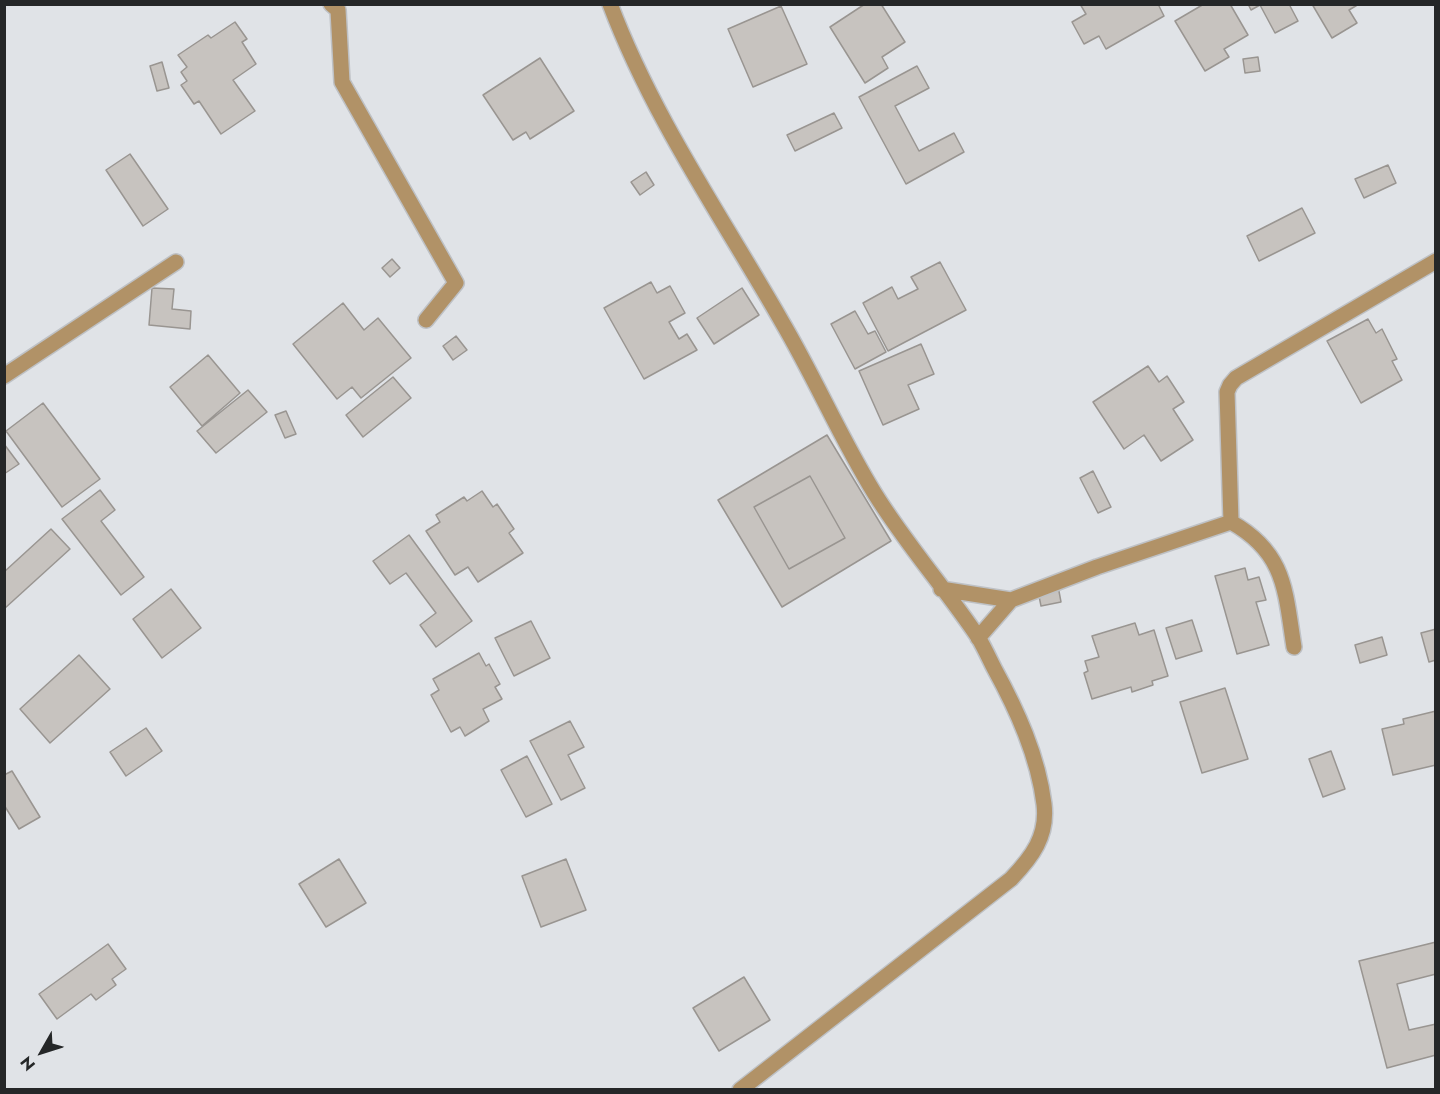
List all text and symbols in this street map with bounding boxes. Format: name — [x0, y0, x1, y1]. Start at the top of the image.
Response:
north arrow — [12, 1022, 72, 1082]
text: N — [15, 1051, 41, 1076]

